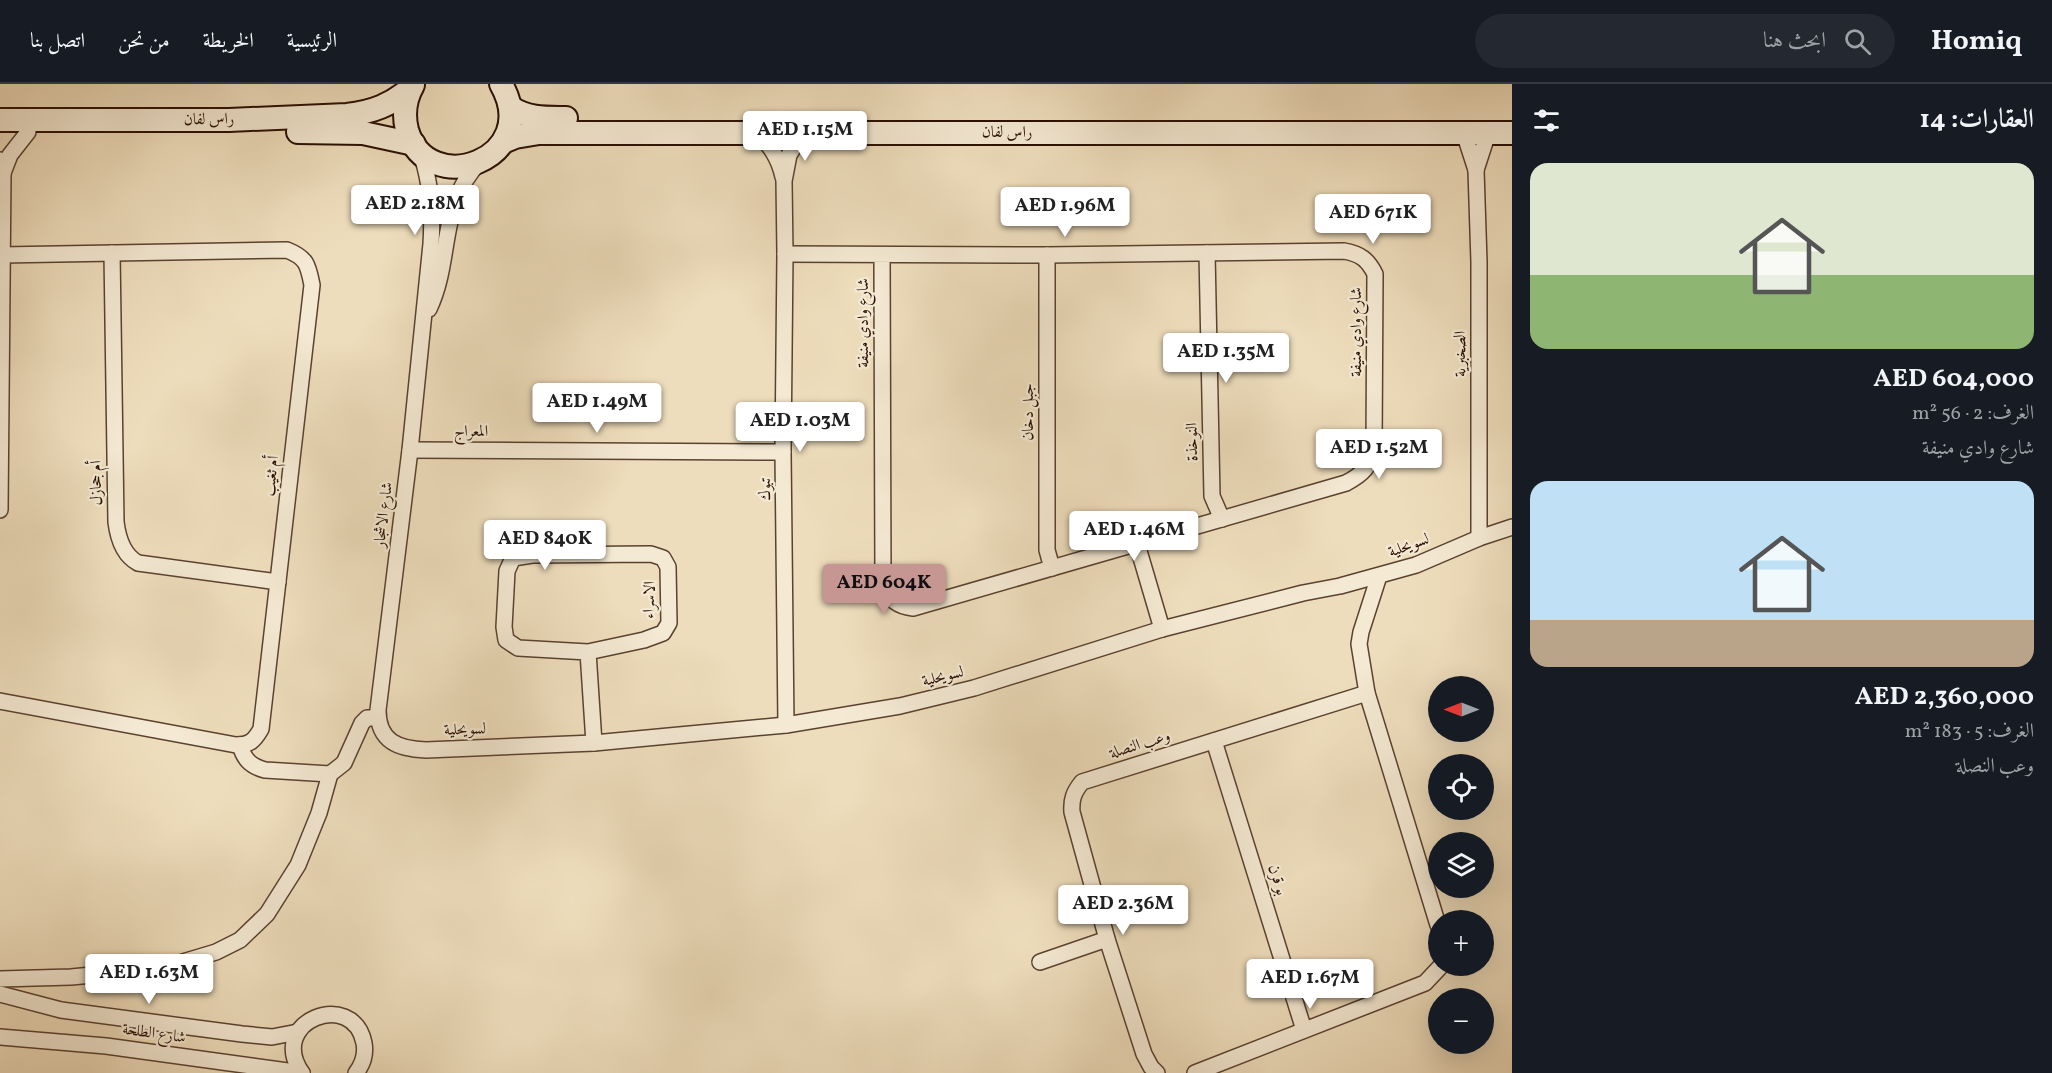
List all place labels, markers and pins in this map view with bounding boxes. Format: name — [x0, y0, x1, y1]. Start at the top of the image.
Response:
pin: AED 1.15M — [736, 111, 874, 162]
pin: AED 2.18M — [346, 185, 484, 236]
pin: AED 1.96M — [996, 187, 1134, 238]
pin: AED 671K — [1311, 194, 1435, 245]
pin: AED 1.35M — [1157, 333, 1295, 384]
pin: AED 1.49M — [528, 383, 666, 434]
pin: AED 1.03M — [731, 402, 869, 453]
pin: AED 1.52M — [1310, 429, 1448, 480]
pin: AED 1.46M — [1065, 511, 1203, 562]
pin: AED 840K — [483, 520, 607, 571]
pin: AED 604K — [822, 564, 946, 615]
pin: AED 2.36M — [1054, 885, 1192, 936]
pin: AED 1.63M — [80, 954, 218, 1005]
pin: AED 1.67M — [1241, 959, 1379, 1010]

